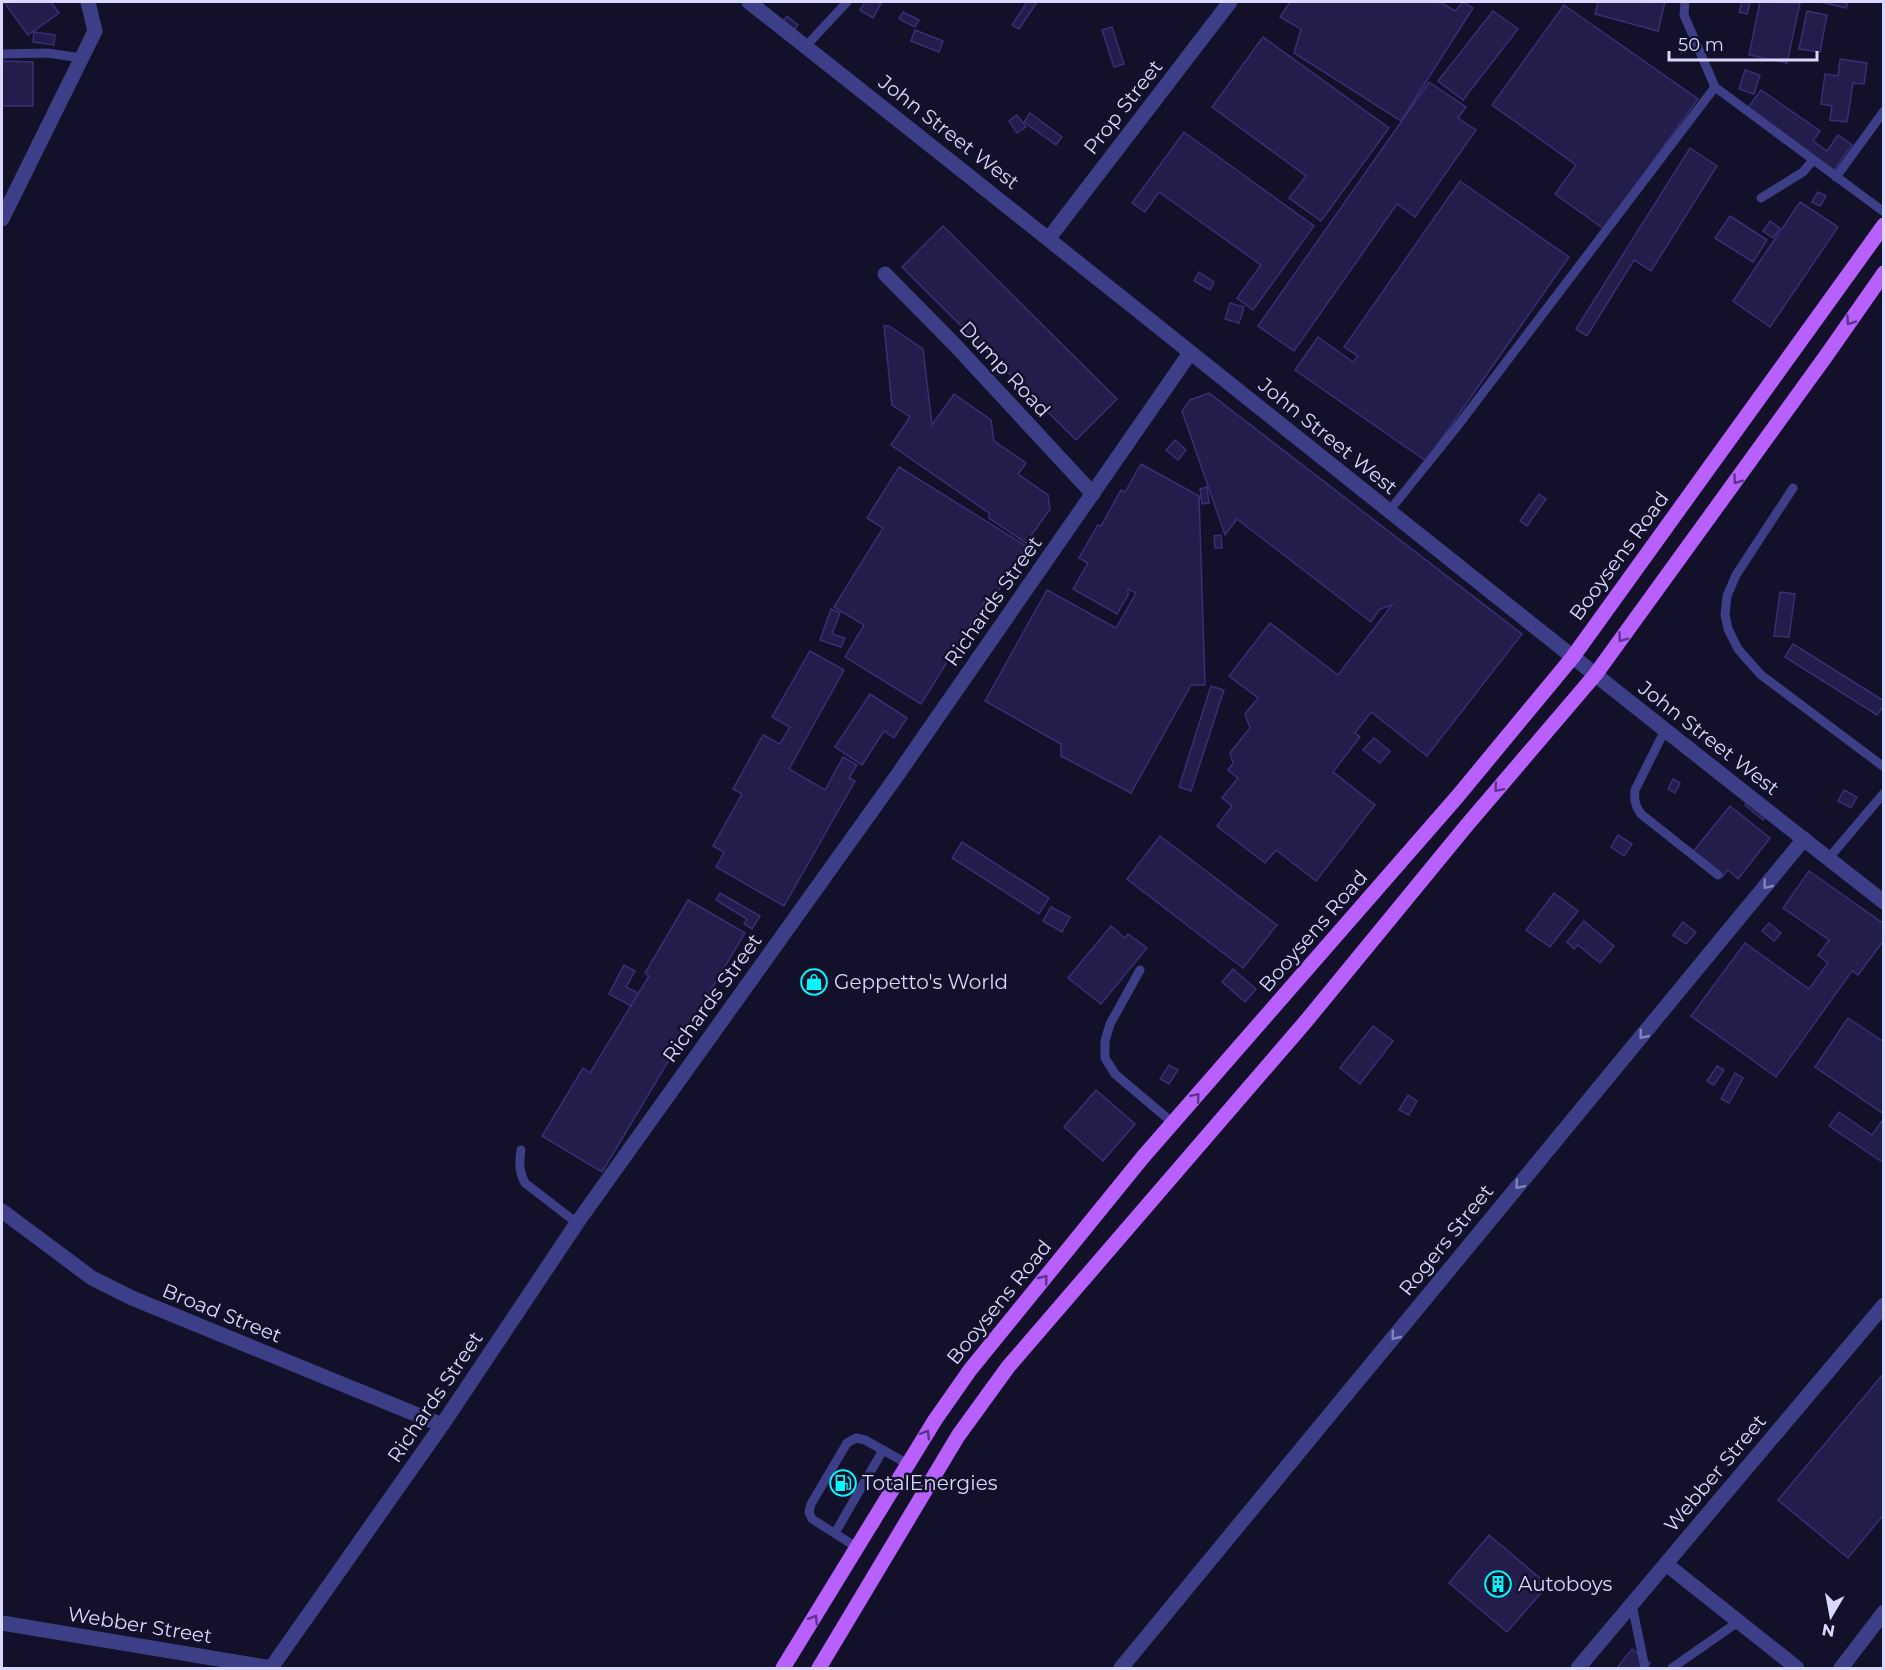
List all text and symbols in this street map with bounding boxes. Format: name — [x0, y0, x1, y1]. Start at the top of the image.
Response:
scale bar — [1669, 24, 1818, 62]
text: 50 m — [1678, 34, 1724, 56]
street label: Prop Street — [1079, 55, 1167, 159]
street label: John Street West — [873, 69, 1024, 194]
one-way arrow — [1846, 315, 1857, 326]
street label: Dump Road — [955, 316, 1055, 422]
street label: John Street West — [1253, 372, 1402, 499]
one-way arrow — [1733, 473, 1744, 484]
street label: Booysens Road — [1564, 487, 1674, 625]
street label: Richards Street — [939, 531, 1047, 671]
one-way arrow — [1618, 631, 1629, 642]
street label: John Street West — [1633, 675, 1784, 800]
one-way arrow — [1495, 781, 1506, 792]
street label: Booysens Road — [1254, 865, 1372, 997]
one-way arrow — [1763, 878, 1774, 889]
street label: Richards Street — [657, 929, 767, 1067]
shop icon: Geppetto's World — [799, 967, 829, 997]
place label: Geppetto's World — [834, 970, 1008, 994]
one-way arrow — [1639, 1028, 1650, 1039]
one-way arrow — [1189, 1093, 1200, 1104]
one-way arrow — [1515, 1178, 1526, 1189]
street label: Rogers Street — [1394, 1180, 1498, 1300]
street label: Booysens Road — [941, 1235, 1057, 1369]
one-way arrow — [1037, 1275, 1048, 1286]
street label: Broad Street — [159, 1278, 285, 1348]
street label: Richards Street — [382, 1327, 488, 1467]
one-way arrow — [1391, 1329, 1402, 1340]
street label: Webber Street — [1659, 1409, 1771, 1537]
one-way arrow — [919, 1430, 931, 1440]
fuel station icon: TotalEnergies — [828, 1468, 858, 1498]
place label: TotalEnergies — [862, 1471, 998, 1495]
building icon: Autoboys — [1483, 1569, 1513, 1599]
place label: Autoboys — [1518, 1572, 1612, 1596]
north arrow — [1801, 1586, 1861, 1646]
street label: Webber Street — [66, 1602, 214, 1648]
one-way arrow — [806, 1615, 818, 1625]
text: N — [1820, 1620, 1837, 1641]

